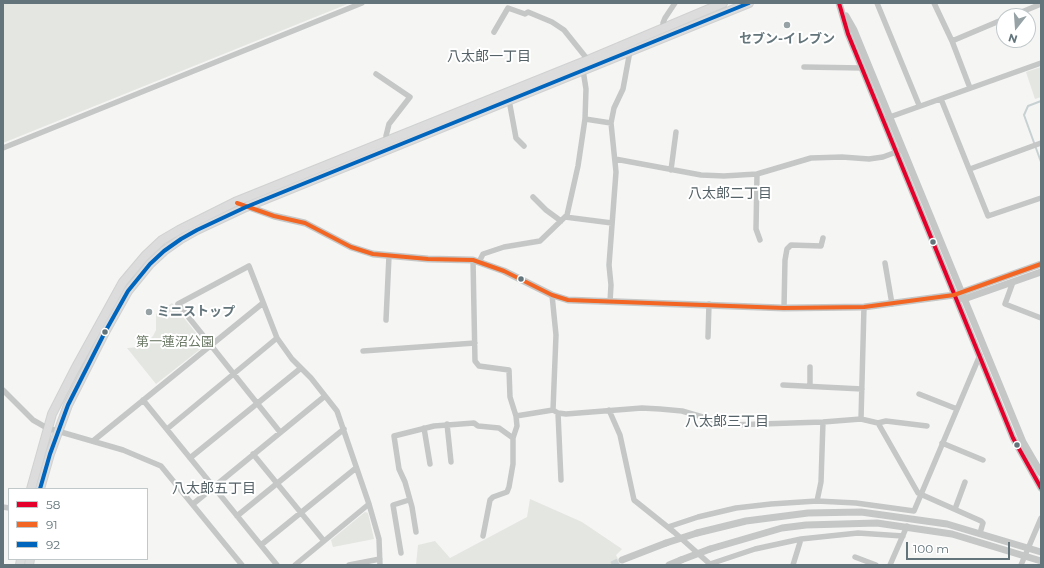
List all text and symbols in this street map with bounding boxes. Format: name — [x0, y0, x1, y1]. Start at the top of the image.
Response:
north arrow — [996, 8, 1036, 48]
marker: セブン-イレブン — [782, 20, 792, 30]
place label: セブン-イレブン — [739, 31, 835, 47]
text: N — [1006, 31, 1019, 47]
district label: 八太郎一丁目 — [447, 49, 531, 65]
district label: 八太郎二丁目 — [688, 186, 772, 202]
unlabelled marker — [928, 237, 938, 247]
unlabelled marker — [516, 274, 526, 284]
place label: ミニストップ — [157, 304, 235, 320]
marker: ミニストップ — [144, 307, 154, 317]
unlabelled marker — [100, 327, 110, 337]
park label: 第一蓮沼公園 — [136, 334, 214, 350]
district label: 八太郎三丁目 — [685, 414, 769, 430]
unlabelled marker — [1012, 440, 1022, 450]
district label: 八太郎五丁目 — [172, 481, 256, 497]
legend — [8, 488, 148, 560]
text: 58 — [46, 497, 60, 512]
text: 91 — [46, 517, 58, 532]
scale bar — [908, 534, 1012, 560]
text: 92 — [46, 537, 60, 552]
text: 100 m — [913, 541, 949, 556]

